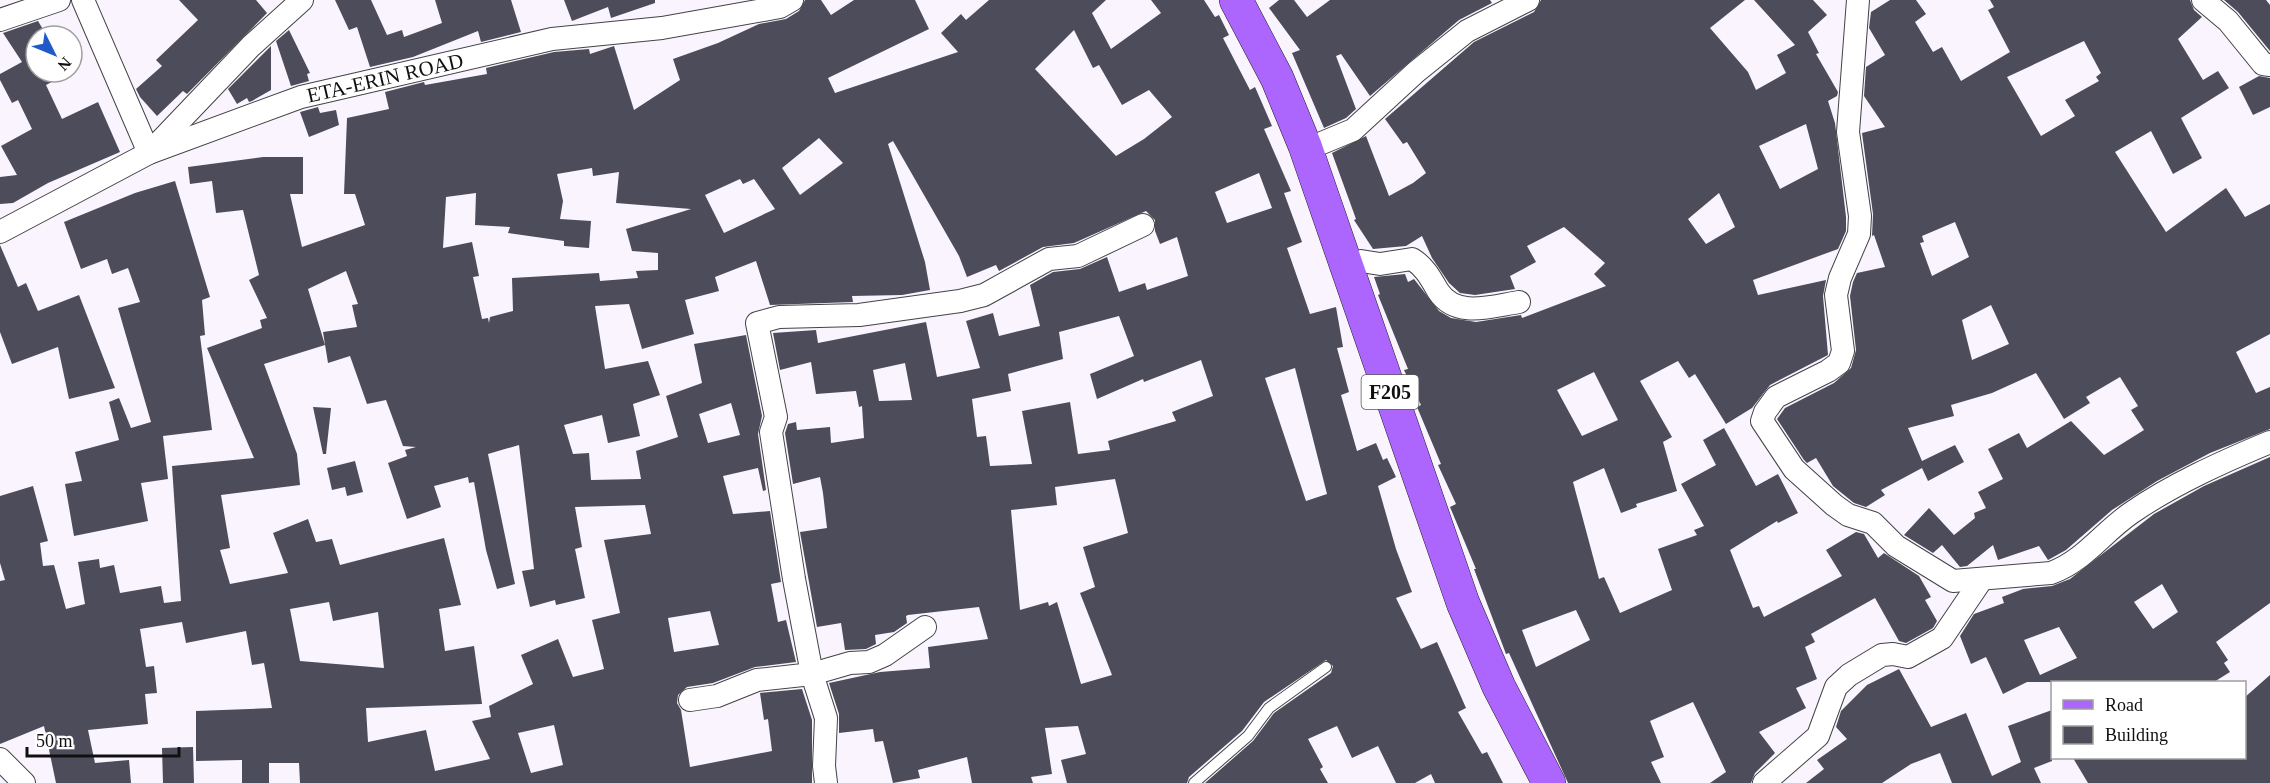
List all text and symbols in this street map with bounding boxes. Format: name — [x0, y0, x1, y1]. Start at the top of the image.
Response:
north arrow — [24, 24, 84, 84]
street label: ETA-ERIN ROAD — [304, 48, 466, 108]
text: N — [54, 54, 75, 74]
road number: F205 — [1362, 375, 1418, 409]
legend — [2051, 681, 2246, 759]
text: Road — [2105, 695, 2143, 715]
scale bar — [27, 720, 178, 758]
text: Building — [2105, 725, 2168, 745]
text: 50 m — [36, 731, 73, 751]

